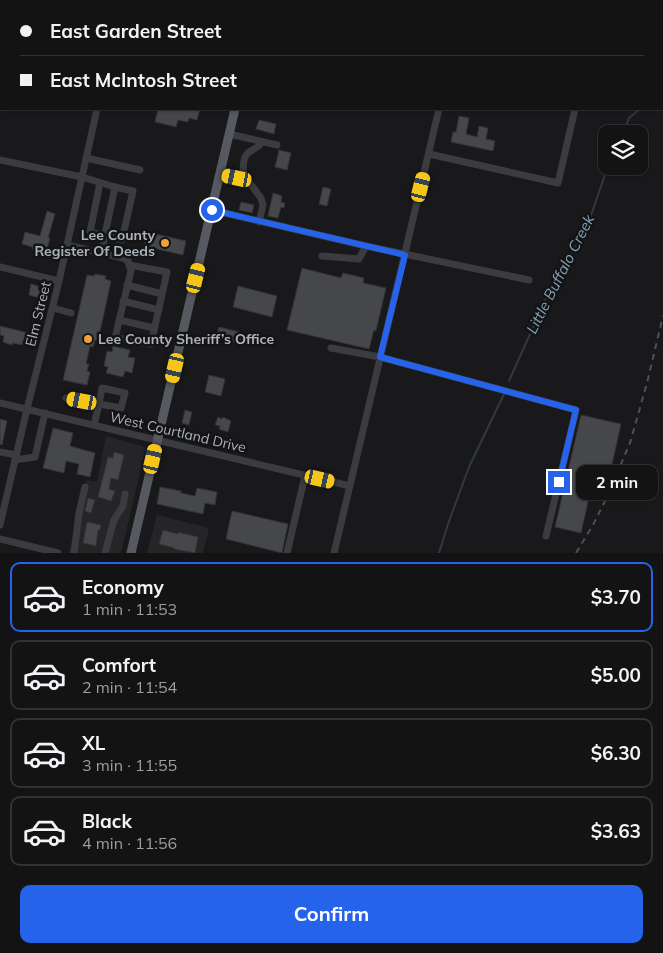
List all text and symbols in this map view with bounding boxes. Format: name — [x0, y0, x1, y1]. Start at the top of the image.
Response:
text: East Garden Street — [50, 19, 222, 43]
text: East McIntosh Street — [50, 68, 237, 92]
map controls — [598, 125, 648, 175]
button: layers — [598, 125, 648, 175]
car — [220, 168, 253, 188]
car — [410, 171, 431, 203]
route start — [201, 199, 223, 221]
water label: Little Buffalo Creek — [522, 210, 599, 337]
place label: Lee County Register Of Deeds — [34, 226, 155, 260]
marker: Lee County Register Of Deeds — [159, 237, 171, 249]
car — [185, 262, 206, 294]
street label: Elm Street — [21, 280, 55, 348]
place label: Lee County Sheriff’s Office — [98, 330, 274, 348]
marker: Lee County Sheriff’s Office — [82, 333, 94, 345]
car — [164, 352, 185, 384]
car — [65, 391, 98, 411]
street label: West Courtland Drive — [108, 408, 248, 456]
car — [142, 443, 163, 475]
callout: 2 min — [576, 464, 659, 500]
car — [303, 468, 336, 490]
route end — [548, 471, 570, 493]
text: 2 min — [596, 472, 638, 492]
icon: car — [22, 575, 67, 620]
text: Economy — [82, 575, 164, 599]
text: $3.70 — [591, 585, 641, 609]
text: 1 min · 11:53 — [82, 599, 177, 619]
icon: car — [22, 653, 67, 698]
text: Comfort — [82, 653, 156, 677]
text: $5.00 — [591, 663, 641, 687]
text: 2 min · 11:54 — [82, 677, 177, 697]
icon: car — [22, 731, 67, 776]
text: XL — [82, 731, 105, 755]
text: $6.30 — [591, 741, 641, 765]
text: 3 min · 11:55 — [82, 755, 177, 775]
icon: car — [22, 809, 67, 854]
text: Black — [82, 809, 132, 833]
text: $3.63 — [591, 819, 641, 843]
text: 4 min · 11:56 — [82, 833, 177, 853]
button: Confirm — [20, 885, 643, 943]

